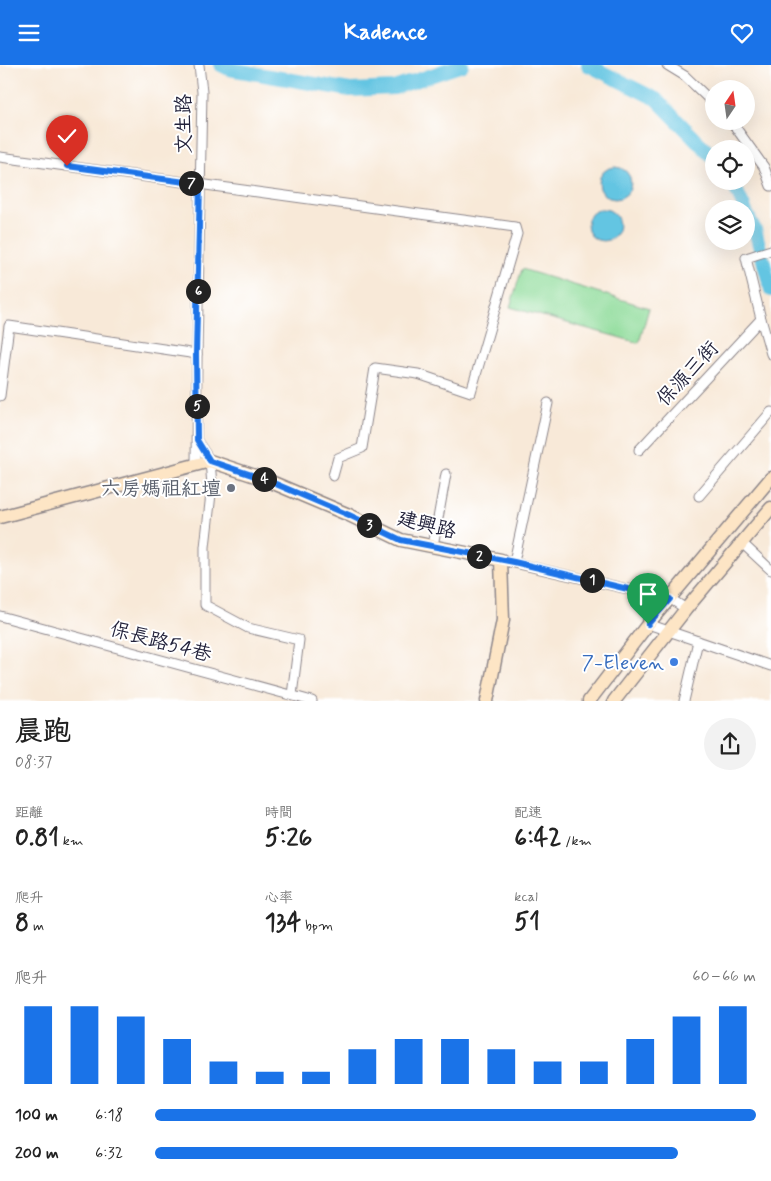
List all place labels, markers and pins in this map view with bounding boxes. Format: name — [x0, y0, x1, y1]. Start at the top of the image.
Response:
pin — [46, 115, 88, 166]
pin: 7 — [178, 171, 204, 195]
pin: 6 — [186, 279, 210, 303]
pin: 5 — [184, 393, 210, 419]
pin: 4 — [252, 467, 276, 491]
place label: 六房媽祖紅壇 — [101, 476, 221, 503]
marker: 六房媽祖紅壇 — [225, 482, 237, 494]
pin: 3 — [356, 513, 382, 537]
pin: 2 — [466, 543, 492, 569]
pin: 1 — [580, 567, 604, 593]
pin — [627, 573, 669, 624]
place label: 7-Eleven — [582, 650, 664, 677]
marker: 7-Eleven — [668, 656, 680, 668]

